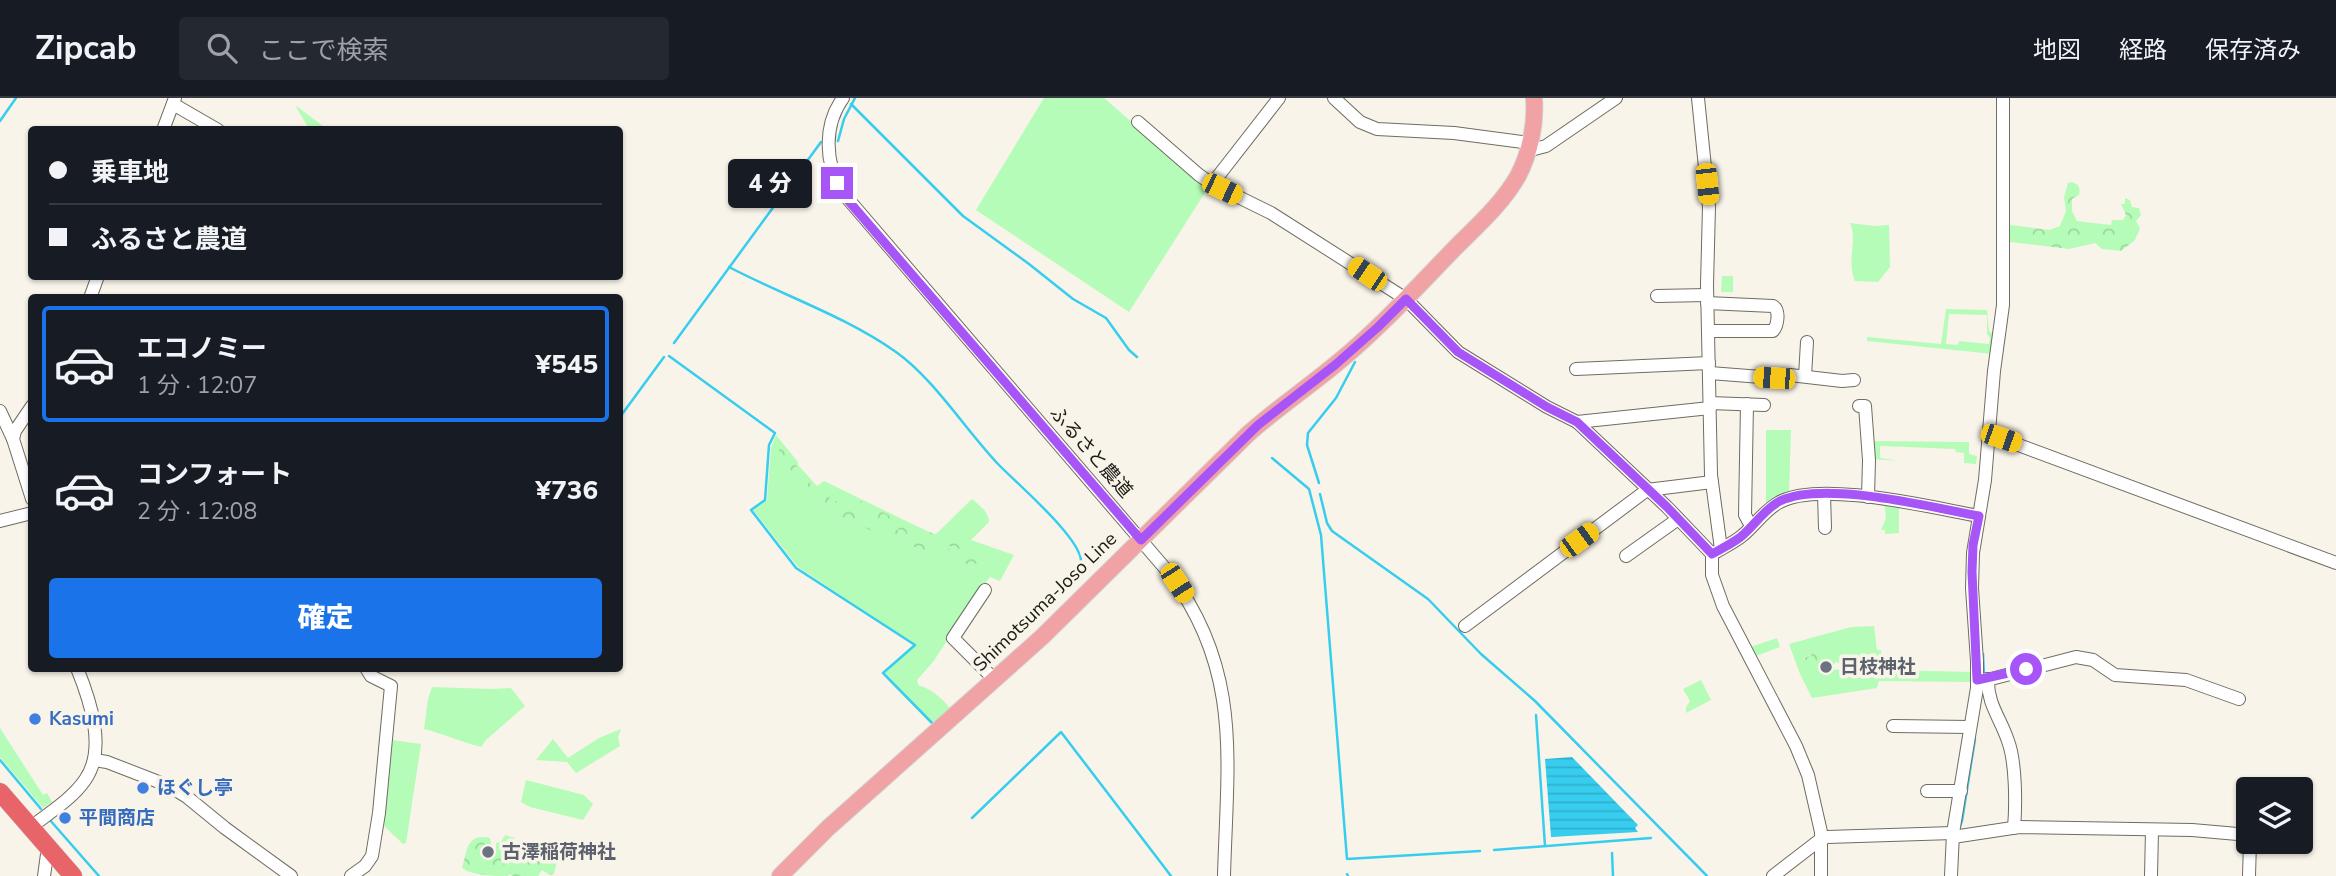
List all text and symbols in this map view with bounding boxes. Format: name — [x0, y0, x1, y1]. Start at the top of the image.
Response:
search box — [179, 17, 669, 80]
text: Zipcab — [35, 26, 137, 71]
icon: search — [203, 29, 241, 67]
text: ここで検索 — [259, 33, 389, 68]
text: 地図 — [2033, 34, 2081, 66]
text: 経路 — [2119, 34, 2167, 66]
text: 保存済み — [2205, 34, 2301, 66]
text: 乗車地 — [91, 155, 169, 190]
callout: 4 分 — [728, 158, 812, 208]
car — [1695, 162, 1720, 206]
route end — [821, 167, 853, 199]
text: 4 分 — [748, 168, 792, 199]
car — [1199, 170, 1246, 208]
text: ふるさと農道 — [91, 222, 247, 257]
car — [1344, 254, 1391, 294]
text: エコノミー — [137, 331, 267, 366]
icon: car — [53, 333, 116, 396]
text: ¥545 — [536, 347, 598, 382]
car — [1753, 366, 1796, 390]
text: 1 分 · 12:07 — [137, 370, 257, 401]
street label: ふるさと農道 — [1044, 400, 1138, 504]
car — [1978, 421, 2025, 455]
text: コンフォート — [137, 457, 292, 492]
icon: car — [53, 459, 116, 522]
text: ¥736 — [536, 473, 598, 508]
text: 2 分 · 12:08 — [137, 496, 257, 527]
car — [1556, 519, 1603, 561]
street label: Shimotsuma-Joso Line — [967, 526, 1123, 678]
car — [1157, 560, 1198, 606]
button: 確定 — [49, 578, 602, 658]
route start — [2010, 653, 2042, 685]
place label: 日枝神社 — [1840, 654, 1916, 680]
marker: 日枝神社 — [1818, 659, 1834, 675]
place label: Kasumi — [49, 706, 114, 732]
marker: Kasumi — [27, 711, 43, 727]
place label: ほぐし亭 — [157, 775, 233, 801]
map controls — [2236, 777, 2313, 854]
button: layers — [2236, 777, 2313, 854]
marker: ほぐし亭 — [135, 780, 151, 796]
place label: 平間商店 — [79, 805, 155, 831]
marker: 平間商店 — [57, 810, 73, 826]
place label: 古澤稲荷神社 — [502, 839, 616, 865]
marker: 古澤稲荷神社 — [480, 844, 496, 860]

